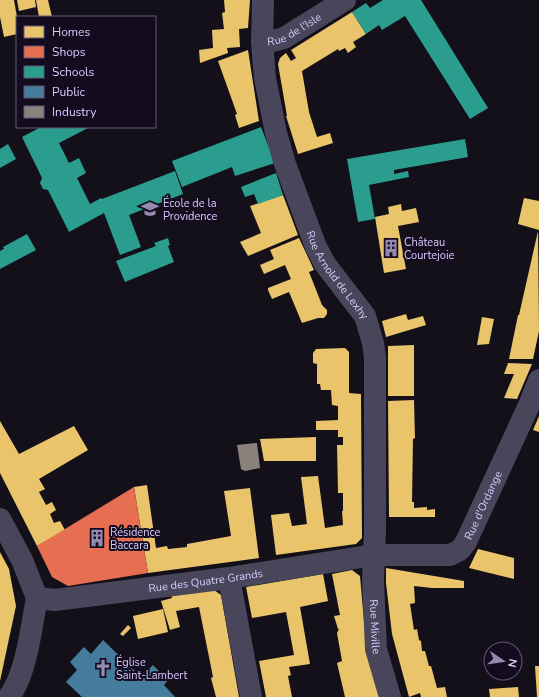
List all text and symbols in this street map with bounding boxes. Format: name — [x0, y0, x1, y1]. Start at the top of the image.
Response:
street label: Rue de l'Isle — [266, 10, 324, 50]
legend — [16, 16, 156, 128]
text: Homes — [52, 24, 90, 40]
text: Shops — [52, 44, 86, 60]
text: Schools — [52, 64, 95, 80]
text: Public — [52, 84, 86, 100]
text: Industry — [52, 104, 97, 120]
place label: École de la Providence — [163, 195, 217, 224]
school or university icon: École de la Providence — [140, 199, 160, 219]
street label: Rue Arnold de Lexhy — [303, 229, 372, 323]
place label: Château Courtejoie — [404, 235, 454, 263]
building icon: Château Courtejoie — [381, 238, 401, 258]
street label: Rue d'Ordange — [461, 468, 506, 542]
place label: Résidence Baccara — [110, 525, 160, 553]
building icon: Résidence Baccara — [87, 528, 107, 548]
street label: Rue des Quatre Grands — [148, 566, 264, 596]
street label: Rue Miville — [366, 599, 384, 656]
north arrow — [483, 641, 523, 681]
place label: Église Saint-Lambert — [116, 654, 188, 683]
text: N — [504, 657, 520, 669]
church icon: Église Saint-Lambert — [93, 658, 113, 678]

